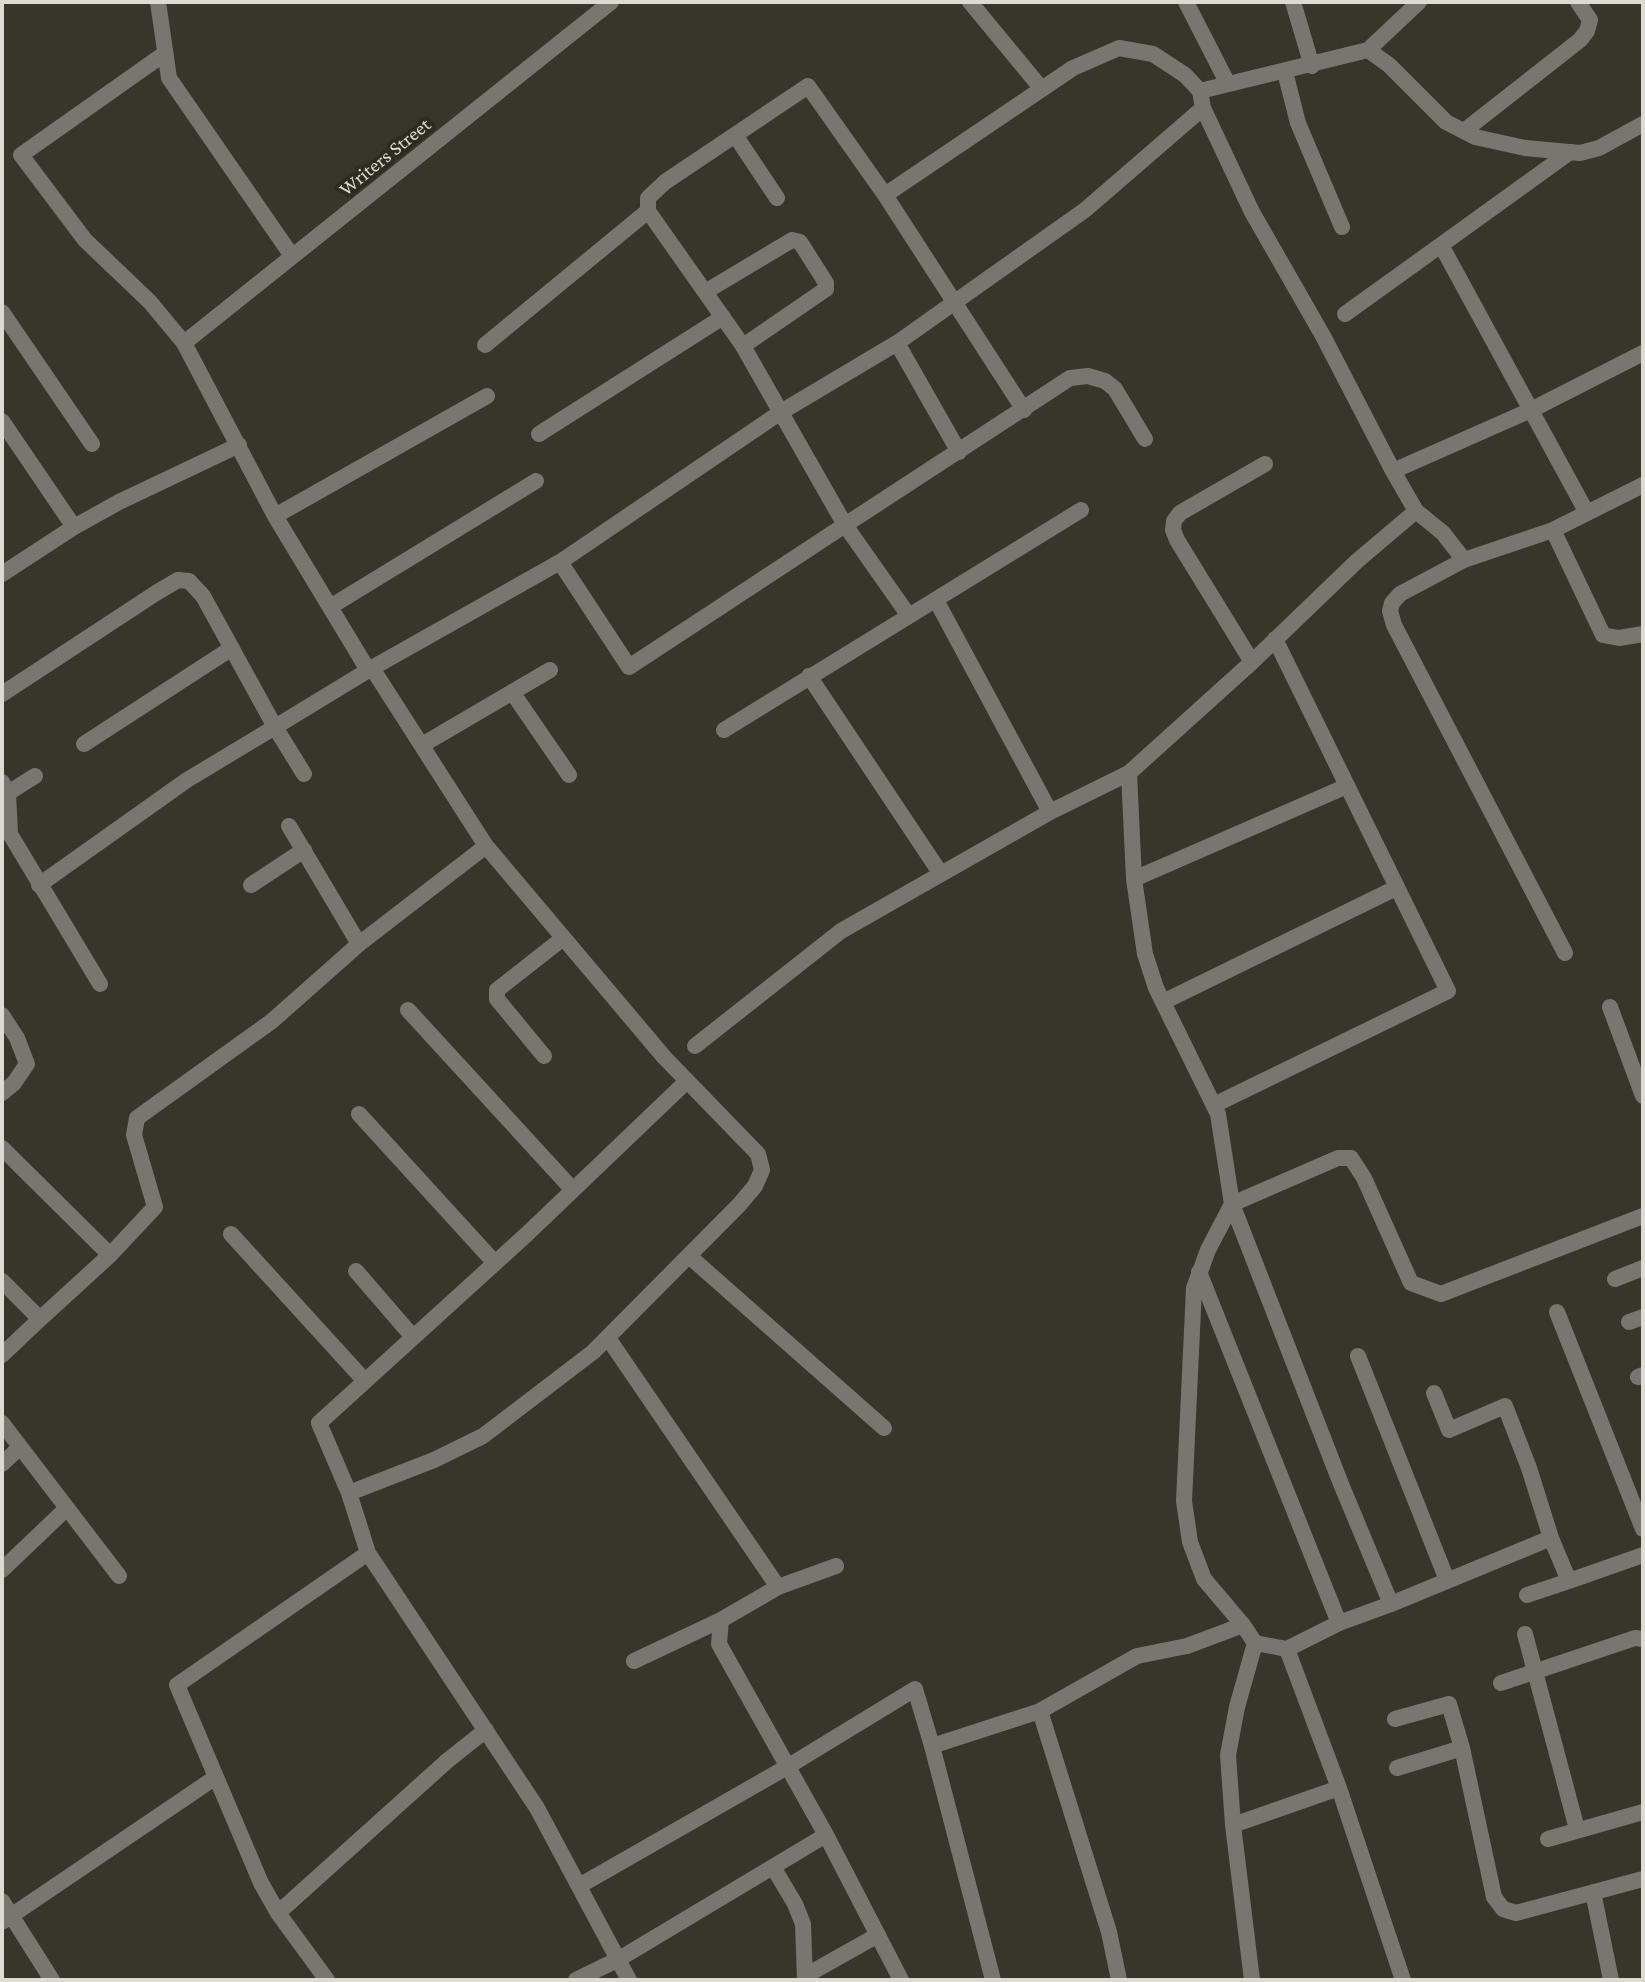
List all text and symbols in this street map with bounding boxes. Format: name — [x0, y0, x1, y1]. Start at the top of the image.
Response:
street label: Writers Street — [334, 113, 436, 201]

